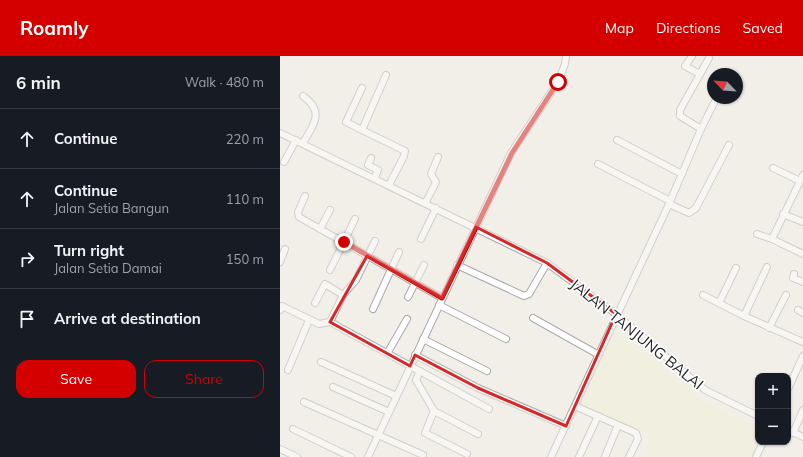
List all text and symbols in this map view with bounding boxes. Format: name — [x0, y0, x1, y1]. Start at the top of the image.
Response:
text: Roamly — [20, 16, 88, 40]
text: Map — [605, 19, 634, 37]
text: Directions — [656, 19, 721, 37]
text: Saved — [743, 19, 783, 37]
north arrow — [707, 68, 743, 104]
text: 6 min — [16, 72, 61, 93]
route start — [549, 73, 567, 91]
text: Walk · 480 m — [185, 74, 264, 90]
icon: ahead — [16, 128, 38, 150]
text: Continue — [54, 129, 117, 148]
text: 220 m — [226, 131, 264, 147]
text: Continue — [54, 181, 117, 200]
icon: ahead — [16, 188, 38, 210]
text: 110 m — [226, 191, 264, 207]
text: Jalan Setia Bangun — [54, 200, 169, 216]
route end — [335, 233, 353, 251]
text: Turn right — [54, 241, 124, 260]
icon: right — [16, 248, 38, 270]
text: 150 m — [226, 251, 264, 267]
text: Jalan Setia Damai — [54, 260, 162, 276]
street label: JALAN TANJUNG BALAI — [567, 274, 707, 394]
icon: arrive — [16, 308, 38, 330]
text: Arrive at destination — [54, 309, 201, 328]
button: Save — [16, 360, 136, 398]
button: Share — [144, 360, 264, 398]
map controls — [755, 373, 791, 445]
button: + — [755, 373, 791, 409]
button: − — [755, 409, 791, 445]

